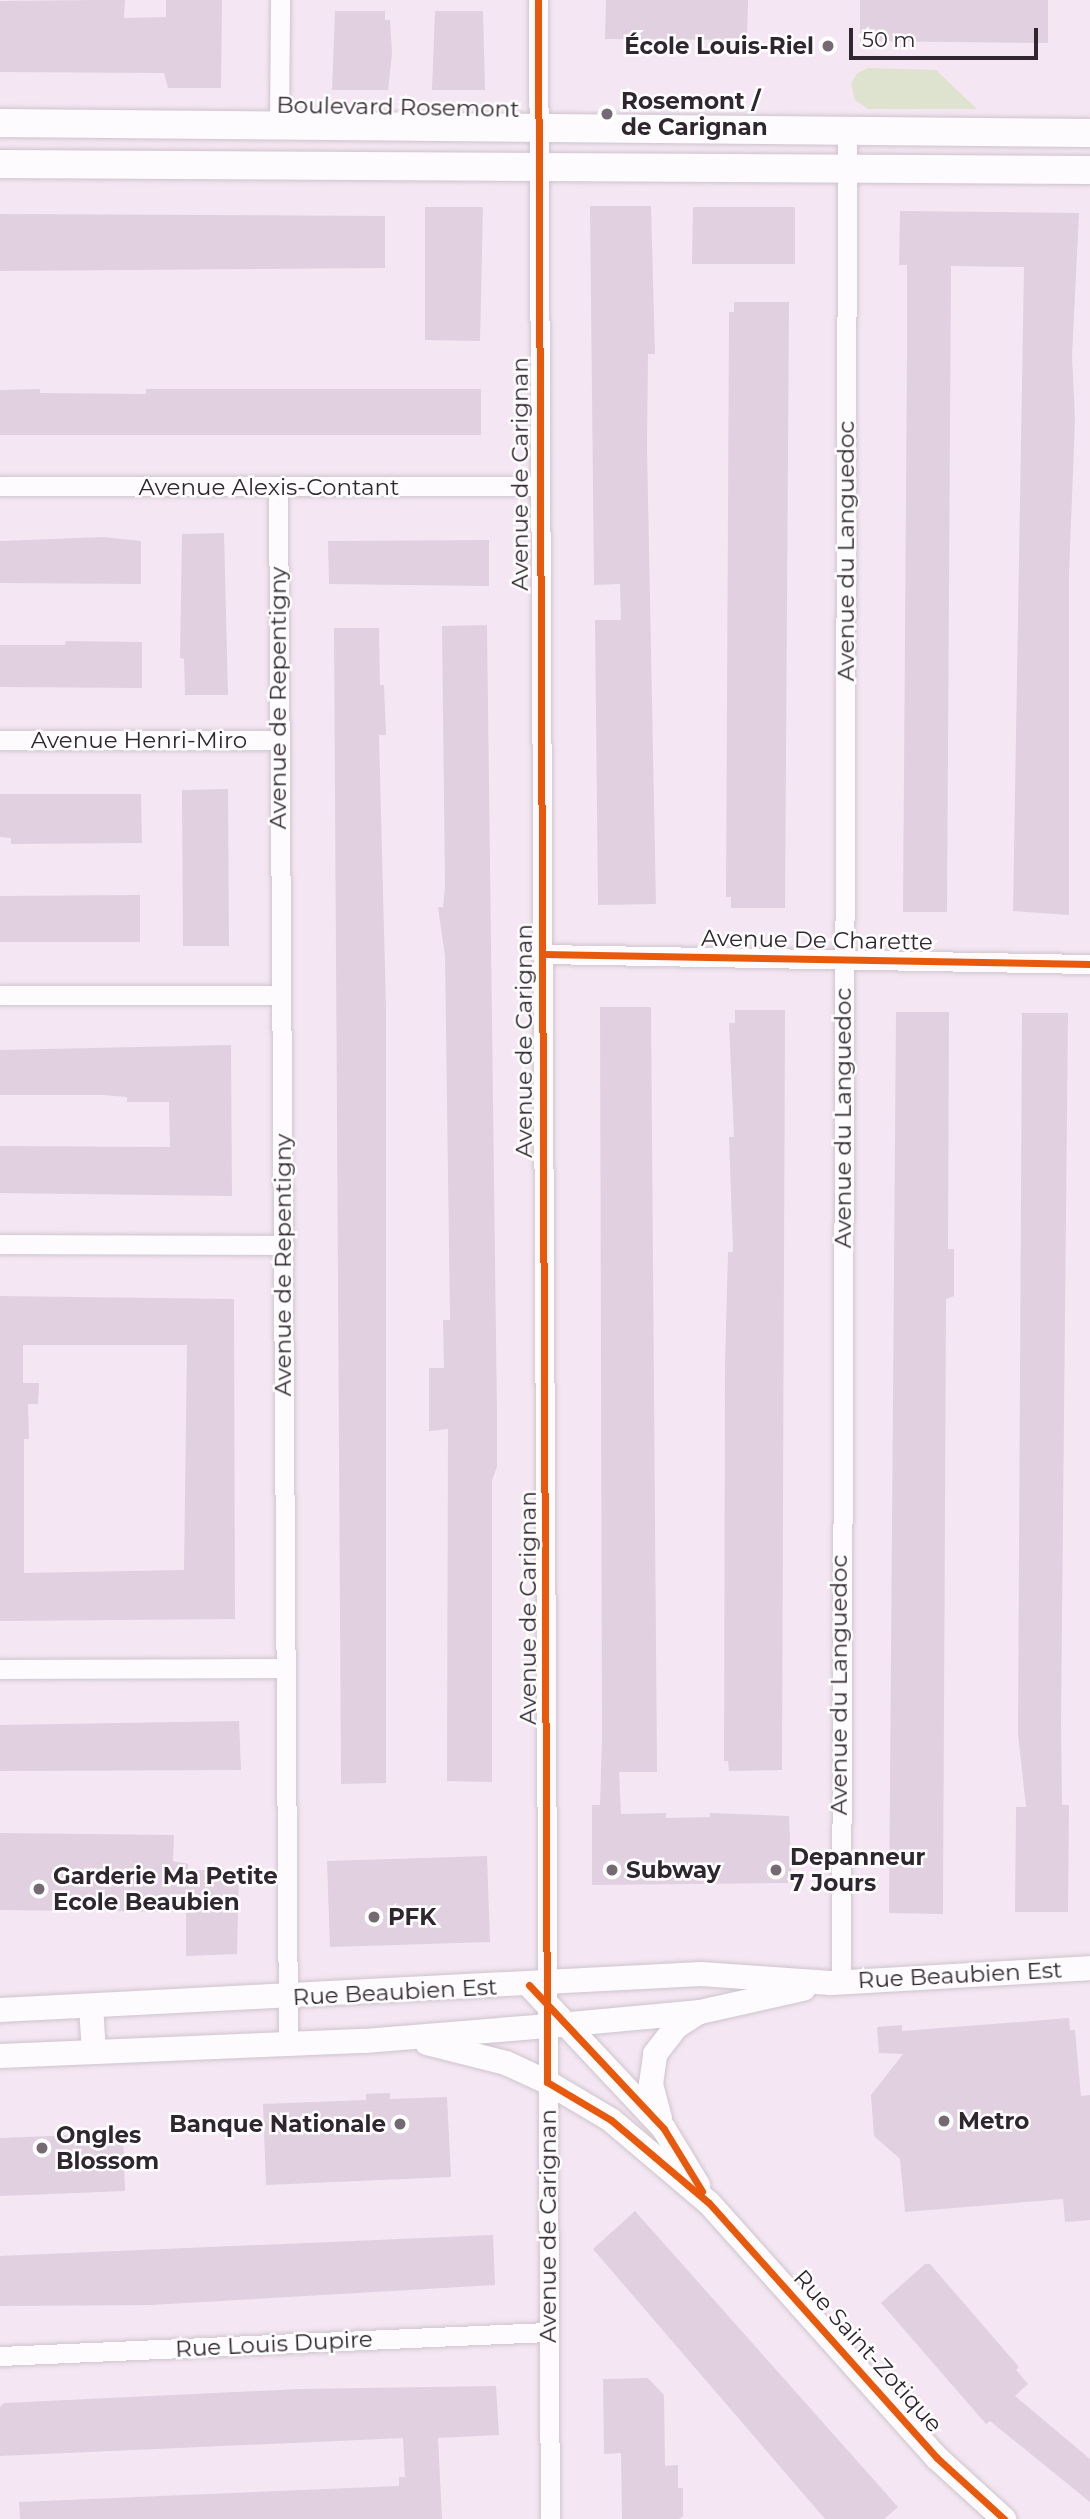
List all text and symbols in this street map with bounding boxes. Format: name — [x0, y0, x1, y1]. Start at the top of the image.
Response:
scale bar — [852, 14, 1041, 58]
text: 50 m — [862, 27, 916, 52]
place label: École Louis-Riel — [624, 32, 814, 60]
marker: École Louis-Riel — [820, 38, 836, 54]
place label: Rosemont / de Carignan — [621, 87, 768, 141]
street label: Boulevard Rosemont — [276, 91, 520, 123]
marker: Rosemont / de Carignan — [599, 106, 615, 122]
street label: Avenue de Carignan — [506, 357, 534, 591]
street label: Avenue du Languedoc — [832, 421, 860, 681]
street label: Avenue Alexis-Contant — [139, 473, 399, 501]
street label: Avenue de Repentigny — [264, 567, 292, 829]
street label: Avenue Henri-Miro — [31, 726, 247, 754]
street label: Avenue de Carignan — [510, 924, 538, 1158]
street label: Avenue De Charette — [701, 924, 933, 956]
street label: Avenue du Languedoc — [829, 988, 857, 1248]
street label: Avenue de Repentigny — [269, 1134, 297, 1396]
street label: Avenue de Carignan — [514, 1491, 542, 1725]
street label: Avenue du Languedoc — [825, 1555, 853, 1815]
place label: Depanneur 7 Jours — [790, 1843, 925, 1897]
place label: Subway — [626, 1856, 721, 1884]
place label: Garderie Ma Petite Ecole Beaubien — [53, 1862, 278, 1916]
marker: Subway — [604, 1862, 620, 1878]
marker: Depanneur 7 Jours — [768, 1862, 784, 1878]
marker: Garderie Ma Petite Ecole Beaubien — [31, 1881, 47, 1897]
place label: PFK — [388, 1903, 436, 1931]
marker: PFK — [366, 1909, 382, 1925]
street label: Rue Beaubien Est — [857, 1956, 1063, 1994]
street label: Rue Beaubien Est — [292, 1973, 498, 2011]
place label: Metro — [958, 2107, 1029, 2135]
street label: Avenue de Carignan — [534, 2109, 562, 2343]
place label: Banque Nationale — [169, 2110, 386, 2138]
marker: Metro — [936, 2113, 952, 2129]
marker: Banque Nationale — [392, 2116, 408, 2132]
place label: Ongles Blossom — [56, 2121, 159, 2175]
marker: Ongles Blossom — [34, 2140, 50, 2156]
street label: Rue Saint-Zotique — [788, 2264, 948, 2438]
street label: Rue Louis Dupire — [175, 2325, 373, 2363]

